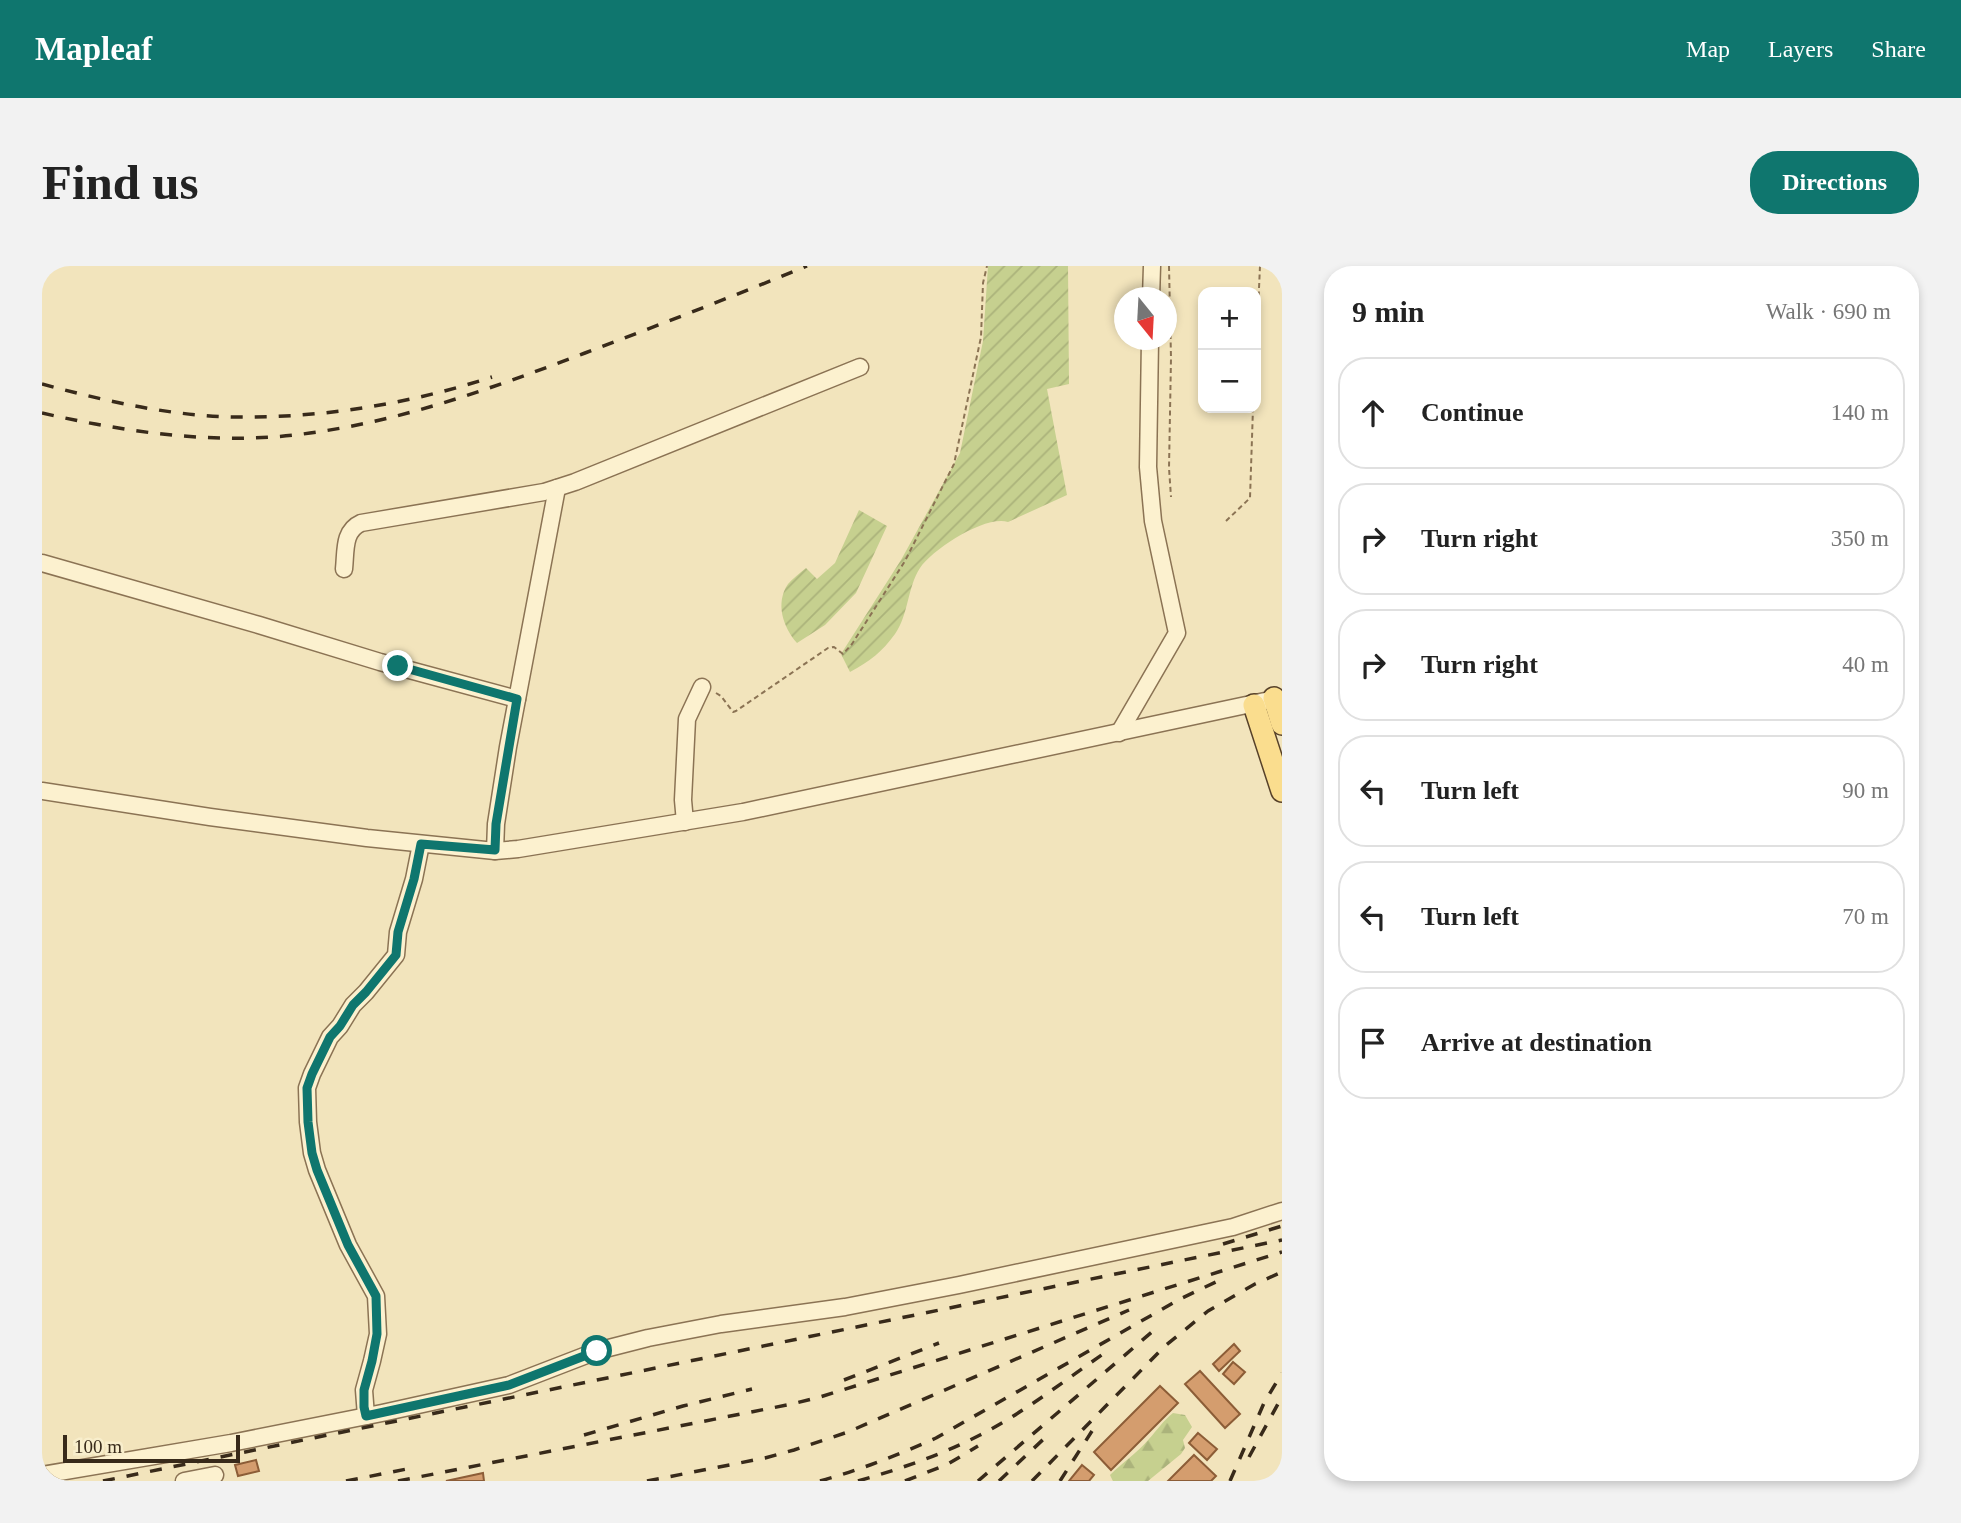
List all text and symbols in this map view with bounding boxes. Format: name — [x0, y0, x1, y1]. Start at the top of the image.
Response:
text: Mapleaf — [35, 31, 152, 67]
text: Map — [1686, 36, 1730, 62]
text: Layers — [1768, 36, 1833, 62]
text: Share — [1871, 36, 1926, 62]
button: Directions — [1750, 151, 1919, 214]
text: Find us — [42, 155, 199, 210]
north arrow — [1114, 287, 1177, 350]
map controls — [1198, 287, 1261, 413]
button: + — [1198, 287, 1261, 350]
text: 9 min — [1352, 295, 1425, 328]
text: Walk · 690 m — [1766, 299, 1891, 324]
button: − — [1198, 350, 1261, 413]
icon: ahead — [1354, 394, 1392, 432]
text: Continue — [1421, 398, 1524, 427]
text: 140 m — [1831, 400, 1889, 425]
icon: right — [1354, 520, 1392, 558]
text: Turn right — [1421, 524, 1538, 553]
text: 350 m — [1831, 526, 1889, 551]
icon: right — [1354, 646, 1392, 684]
route end — [382, 650, 413, 681]
text: Turn right — [1421, 650, 1538, 679]
text: 40 m — [1842, 652, 1889, 677]
icon: left — [1354, 772, 1392, 810]
text: Turn left — [1421, 776, 1519, 805]
text: 90 m — [1842, 778, 1889, 803]
icon: left — [1354, 898, 1392, 936]
text: Turn left — [1421, 902, 1519, 931]
text: 70 m — [1842, 904, 1889, 929]
icon: arrive — [1354, 1024, 1392, 1062]
text: Arrive at destination — [1421, 1028, 1652, 1057]
route start — [581, 1335, 612, 1366]
scale bar — [63, 1432, 240, 1464]
text: 100 m — [74, 1436, 122, 1457]

